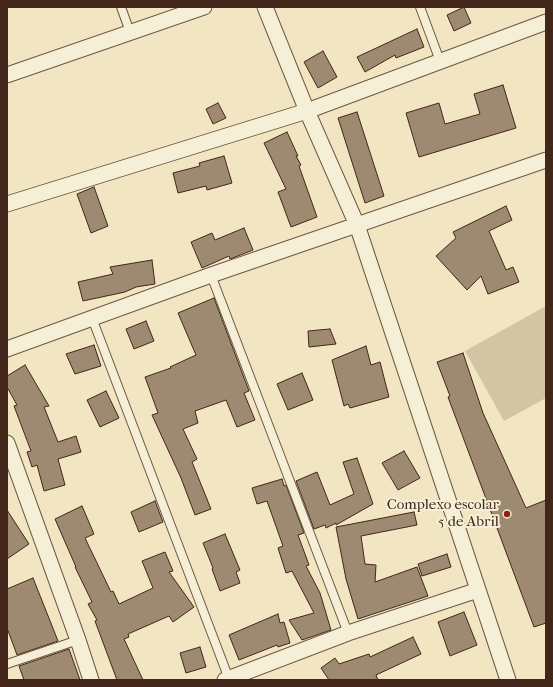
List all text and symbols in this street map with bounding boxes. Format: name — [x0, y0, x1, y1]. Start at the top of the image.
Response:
place label: Complexo escolar 5 de Abril — [387, 496, 499, 531]
marker: Complexo escolar 5 de Abril — [502, 509, 512, 519]

